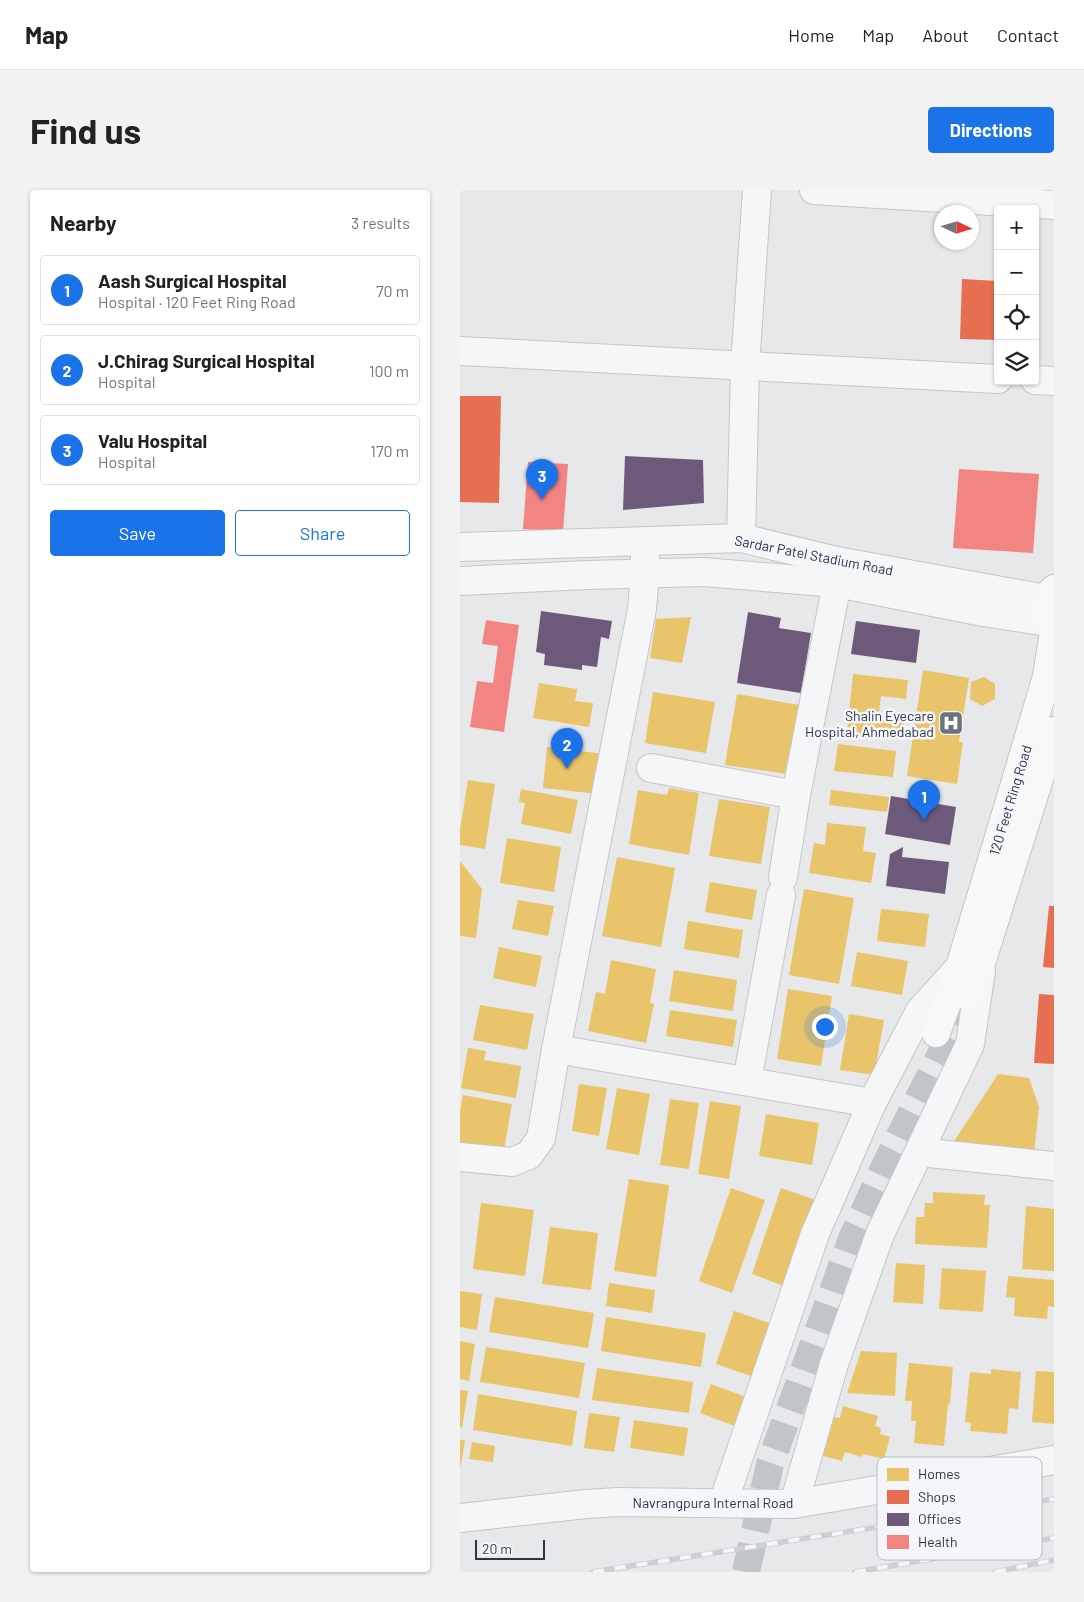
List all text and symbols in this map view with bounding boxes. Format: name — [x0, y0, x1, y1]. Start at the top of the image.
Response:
text: Map — [25, 20, 68, 49]
text: Home — [788, 24, 834, 46]
text: Map — [862, 24, 894, 46]
text: About — [922, 24, 969, 46]
text: Contact — [997, 24, 1059, 46]
button: Directions — [928, 107, 1054, 153]
text: Find us — [30, 109, 141, 151]
north arrow — [934, 205, 979, 250]
map controls — [994, 205, 1039, 385]
button: + — [994, 205, 1039, 250]
text: Nearby — [50, 210, 116, 235]
text: 3 results — [351, 213, 410, 232]
button: − — [994, 250, 1039, 295]
text: Aash Surgical Hospital — [98, 269, 287, 292]
text: 1 — [64, 281, 70, 300]
text: 70 m — [376, 281, 409, 300]
text: Hospital · 120 Feet Ring Road — [98, 292, 296, 311]
button: locate — [994, 295, 1039, 340]
button: layers — [994, 340, 1039, 385]
text: J.Chirag Surgical Hospital — [98, 349, 315, 372]
text: 2 — [63, 361, 71, 380]
text: 100 m — [369, 361, 409, 380]
text: Hospital — [98, 372, 155, 391]
text: Valu Hospital — [98, 429, 207, 452]
text: 3 — [63, 441, 71, 460]
text: 170 m — [370, 441, 409, 460]
text: Hospital — [98, 452, 155, 471]
pin: 3 — [526, 459, 558, 500]
button: Save — [50, 510, 225, 556]
button: Share — [235, 510, 410, 556]
street label: Sardar Patel Stadium Road — [733, 531, 895, 579]
place label: Shalin Eyecare Hospital, Ahmedabad — [805, 707, 934, 740]
hospital icon: Shalin Eyecare Hospital, Ahmedabad — [938, 710, 964, 736]
pin: 2 — [551, 728, 583, 769]
street label: 120 Feet Ring Road — [985, 743, 1035, 857]
pin: 1 — [908, 780, 940, 821]
your location — [812, 1014, 838, 1040]
legend — [877, 1457, 1042, 1560]
text: Homes — [918, 1465, 961, 1482]
text: Shops — [918, 1488, 956, 1505]
street label: Navrangpura Internal Road — [633, 1494, 794, 1511]
text: Offices — [918, 1510, 961, 1527]
text: Health — [918, 1533, 958, 1550]
scale bar — [475, 1537, 545, 1560]
text: 20 m — [482, 1540, 512, 1557]

